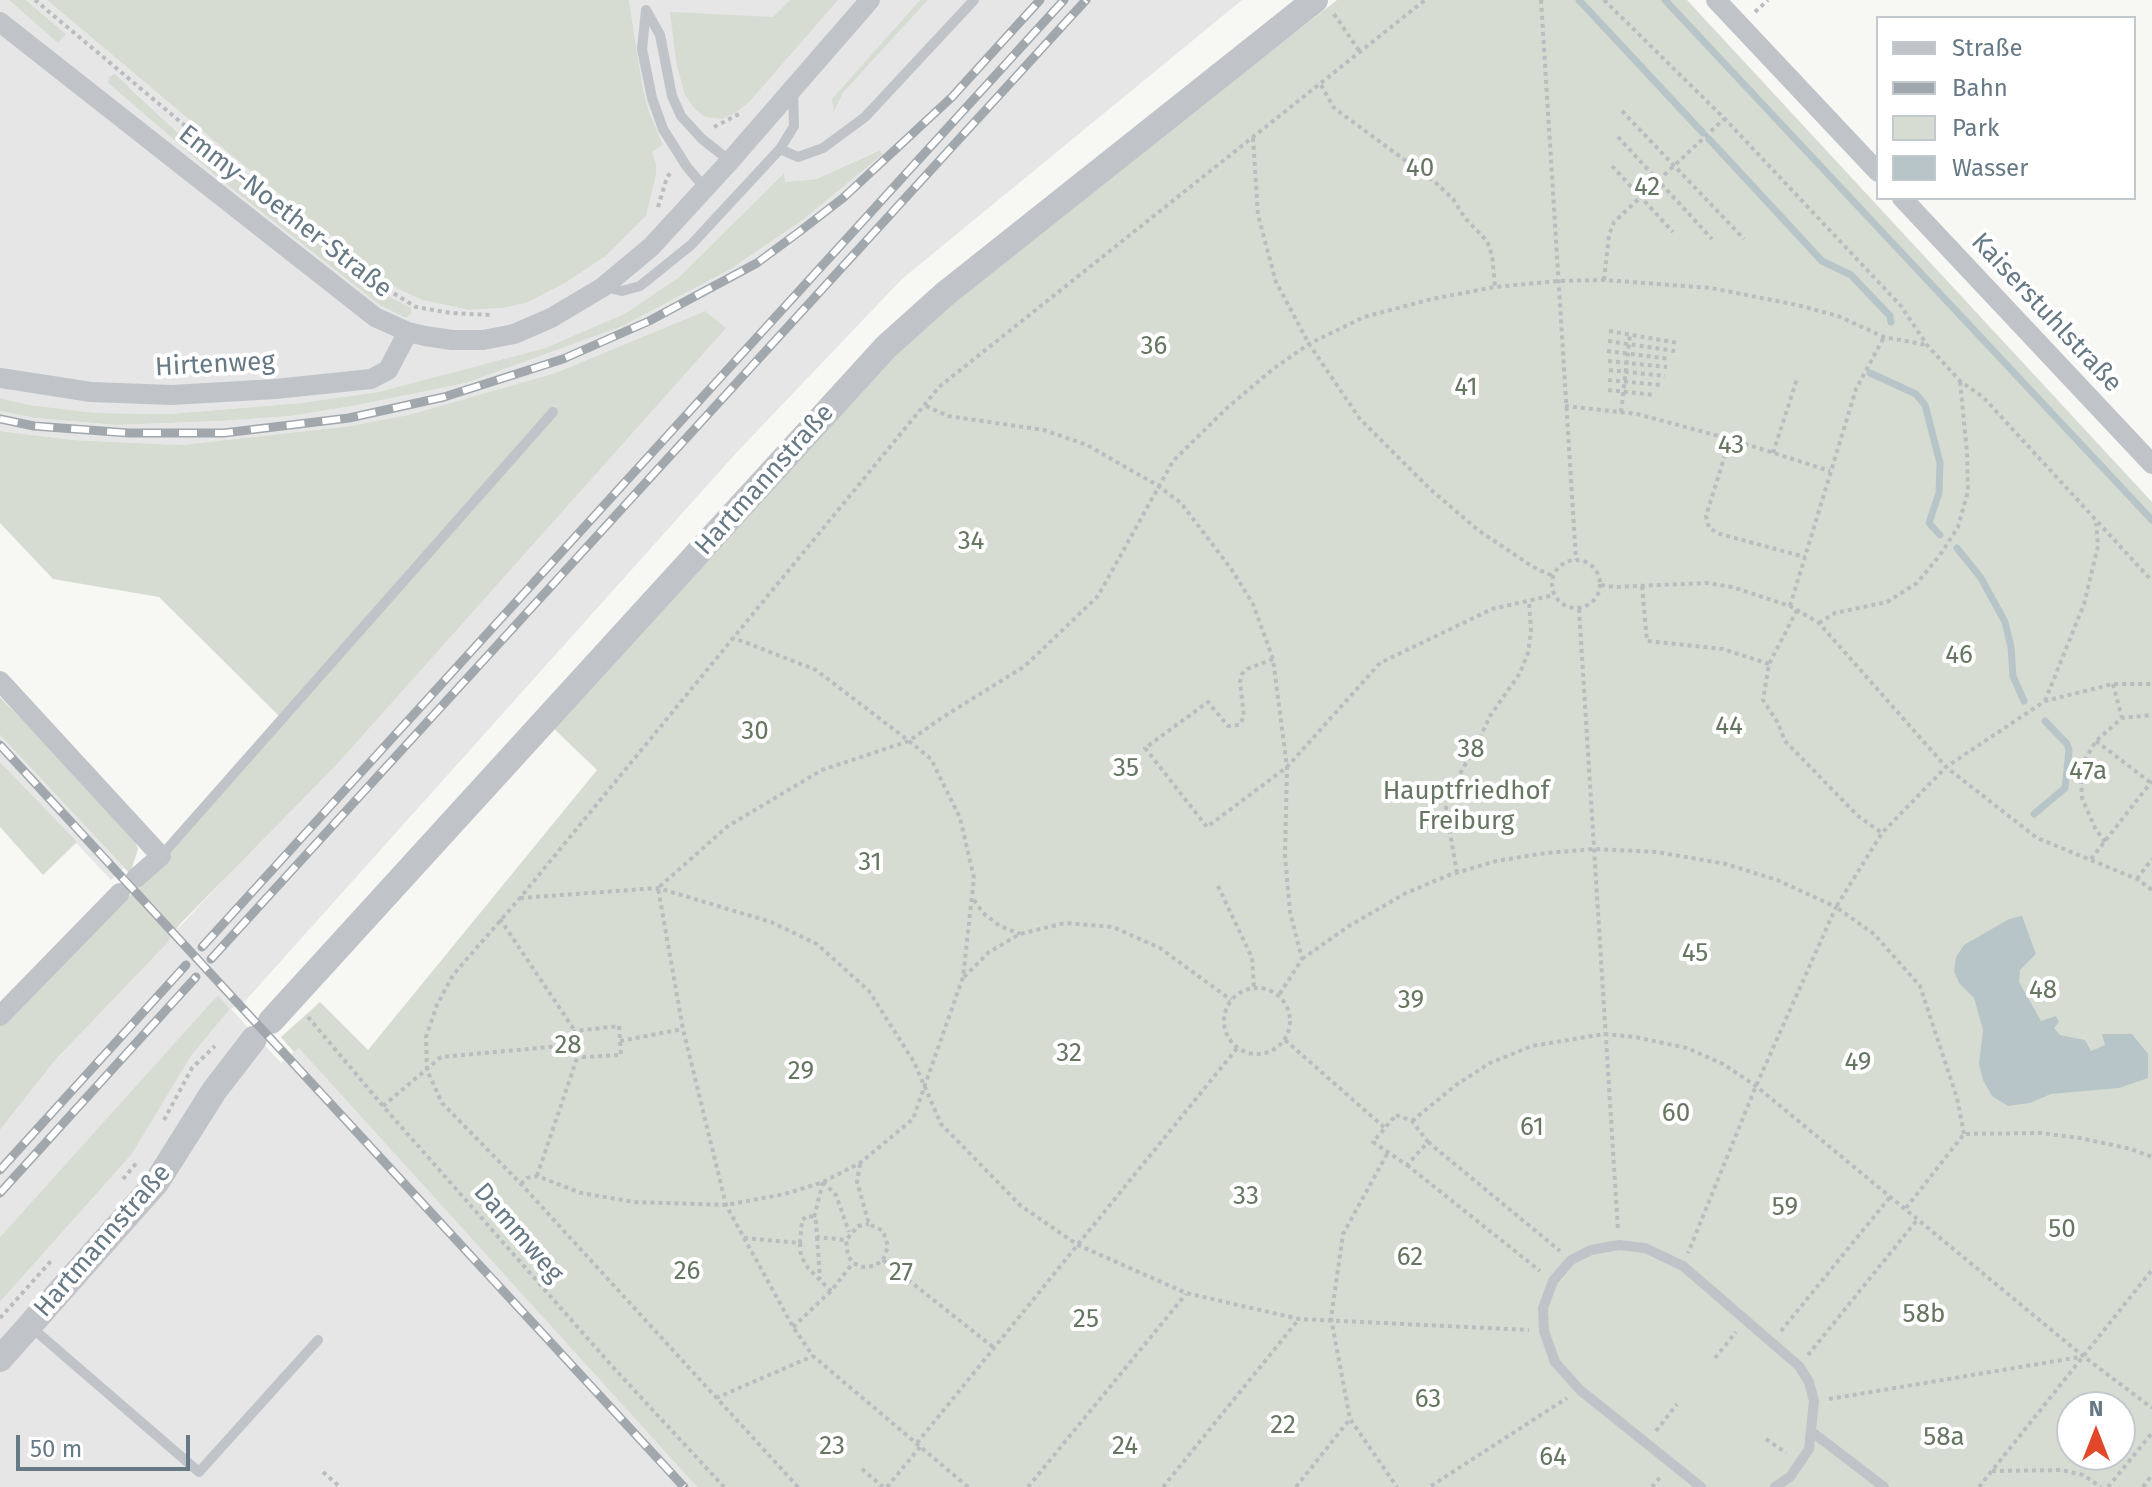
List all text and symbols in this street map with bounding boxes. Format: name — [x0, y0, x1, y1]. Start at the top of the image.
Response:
legend — [1876, 16, 2136, 200]
text: Straße — [1952, 34, 2023, 62]
text: Bahn — [1952, 74, 2008, 102]
text: Park — [1952, 114, 1999, 142]
street label: Emmy-Noether-Straße — [172, 119, 398, 305]
park label: 40 — [1406, 153, 1434, 185]
text: Wasser — [1952, 154, 2028, 182]
park label: 42 — [1634, 172, 1660, 204]
street label: Kaiserstuhlstraße — [1964, 227, 2128, 399]
park label: 36 — [1141, 331, 1167, 363]
street label: Hirtenweg — [154, 346, 276, 384]
park label: 41 — [1454, 372, 1478, 404]
street label: Hartmannstraße — [689, 398, 841, 562]
park label: 43 — [1718, 430, 1744, 462]
park label: 34 — [958, 526, 984, 558]
park label: 46 — [1945, 640, 1973, 672]
park label: 44 — [1715, 711, 1743, 743]
park label: 30 — [741, 716, 769, 748]
park label: 38 — [1457, 734, 1485, 766]
park label: 35 — [1113, 753, 1139, 785]
park label: 47a — [2069, 756, 2107, 788]
park label: Hauptfriedhof Freiburg — [1383, 776, 1549, 838]
park label: 31 — [858, 847, 882, 879]
park label: 45 — [1682, 938, 1708, 970]
park label: 48 — [2029, 975, 2057, 1007]
park label: 39 — [1398, 985, 1424, 1017]
park label: 28 — [554, 1030, 582, 1062]
park label: 32 — [1056, 1038, 1082, 1070]
park label: 49 — [1845, 1047, 1871, 1079]
park label: 29 — [788, 1056, 814, 1088]
park label: 60 — [1662, 1098, 1690, 1130]
park label: 61 — [1520, 1112, 1544, 1144]
street label: Hartmannstraße — [28, 1158, 178, 1324]
street label: Dammweg — [466, 1177, 570, 1289]
park label: 33 — [1233, 1181, 1259, 1213]
park label: 59 — [1772, 1192, 1798, 1224]
park label: 50 — [2048, 1214, 2076, 1246]
park label: 62 — [1397, 1242, 1423, 1274]
park label: 26 — [674, 1256, 700, 1288]
park label: 27 — [889, 1257, 913, 1289]
park label: 58b — [1903, 1299, 1945, 1331]
park label: 25 — [1073, 1304, 1099, 1336]
park label: 63 — [1415, 1384, 1441, 1416]
north arrow — [2056, 1391, 2136, 1471]
text: N — [2089, 1395, 2103, 1422]
park label: 22 — [1270, 1410, 1296, 1442]
scale bar — [20, 1419, 194, 1469]
park label: 58a — [1923, 1422, 1965, 1454]
park label: 23 — [819, 1431, 845, 1463]
park label: 24 — [1112, 1431, 1138, 1463]
text: 50 m — [30, 1435, 82, 1463]
park label: 64 — [1539, 1442, 1567, 1474]

